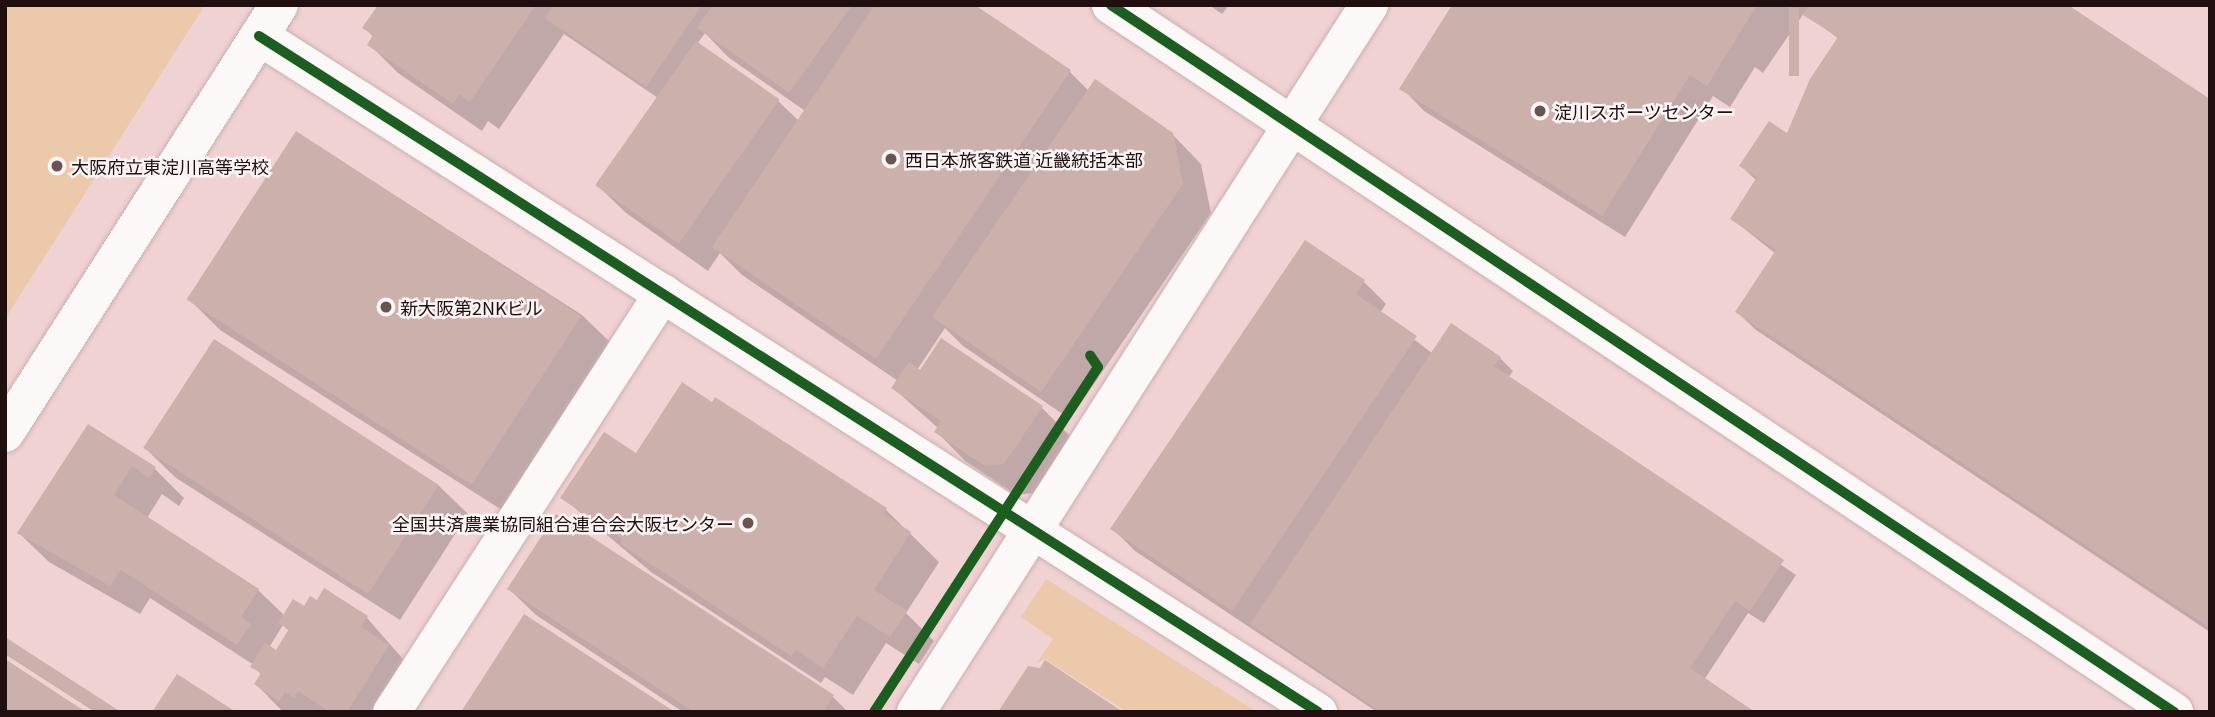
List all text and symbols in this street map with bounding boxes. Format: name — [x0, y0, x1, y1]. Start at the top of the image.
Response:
place label: 淀川スポーツセンター — [1554, 100, 1734, 122]
marker: 淀川スポーツセンター — [1532, 103, 1548, 119]
place label: 西日本旅客鉄道 近畿統括本部 — [905, 148, 1143, 170]
marker: 西日本旅客鉄道 近畿統括本部 — [883, 151, 899, 167]
place label: 大阪府立東淀川高等学校 — [71, 155, 269, 177]
marker: 大阪府立東淀川高等学校 — [49, 158, 65, 174]
place label: 新大阪第2NKビル — [400, 296, 543, 318]
marker: 新大阪第2NKビル — [378, 299, 394, 315]
place label: 全国共済農業協同組合連合会大阪センター — [392, 512, 734, 534]
marker: 全国共済農業協同組合連合会大阪センター — [740, 515, 756, 531]

